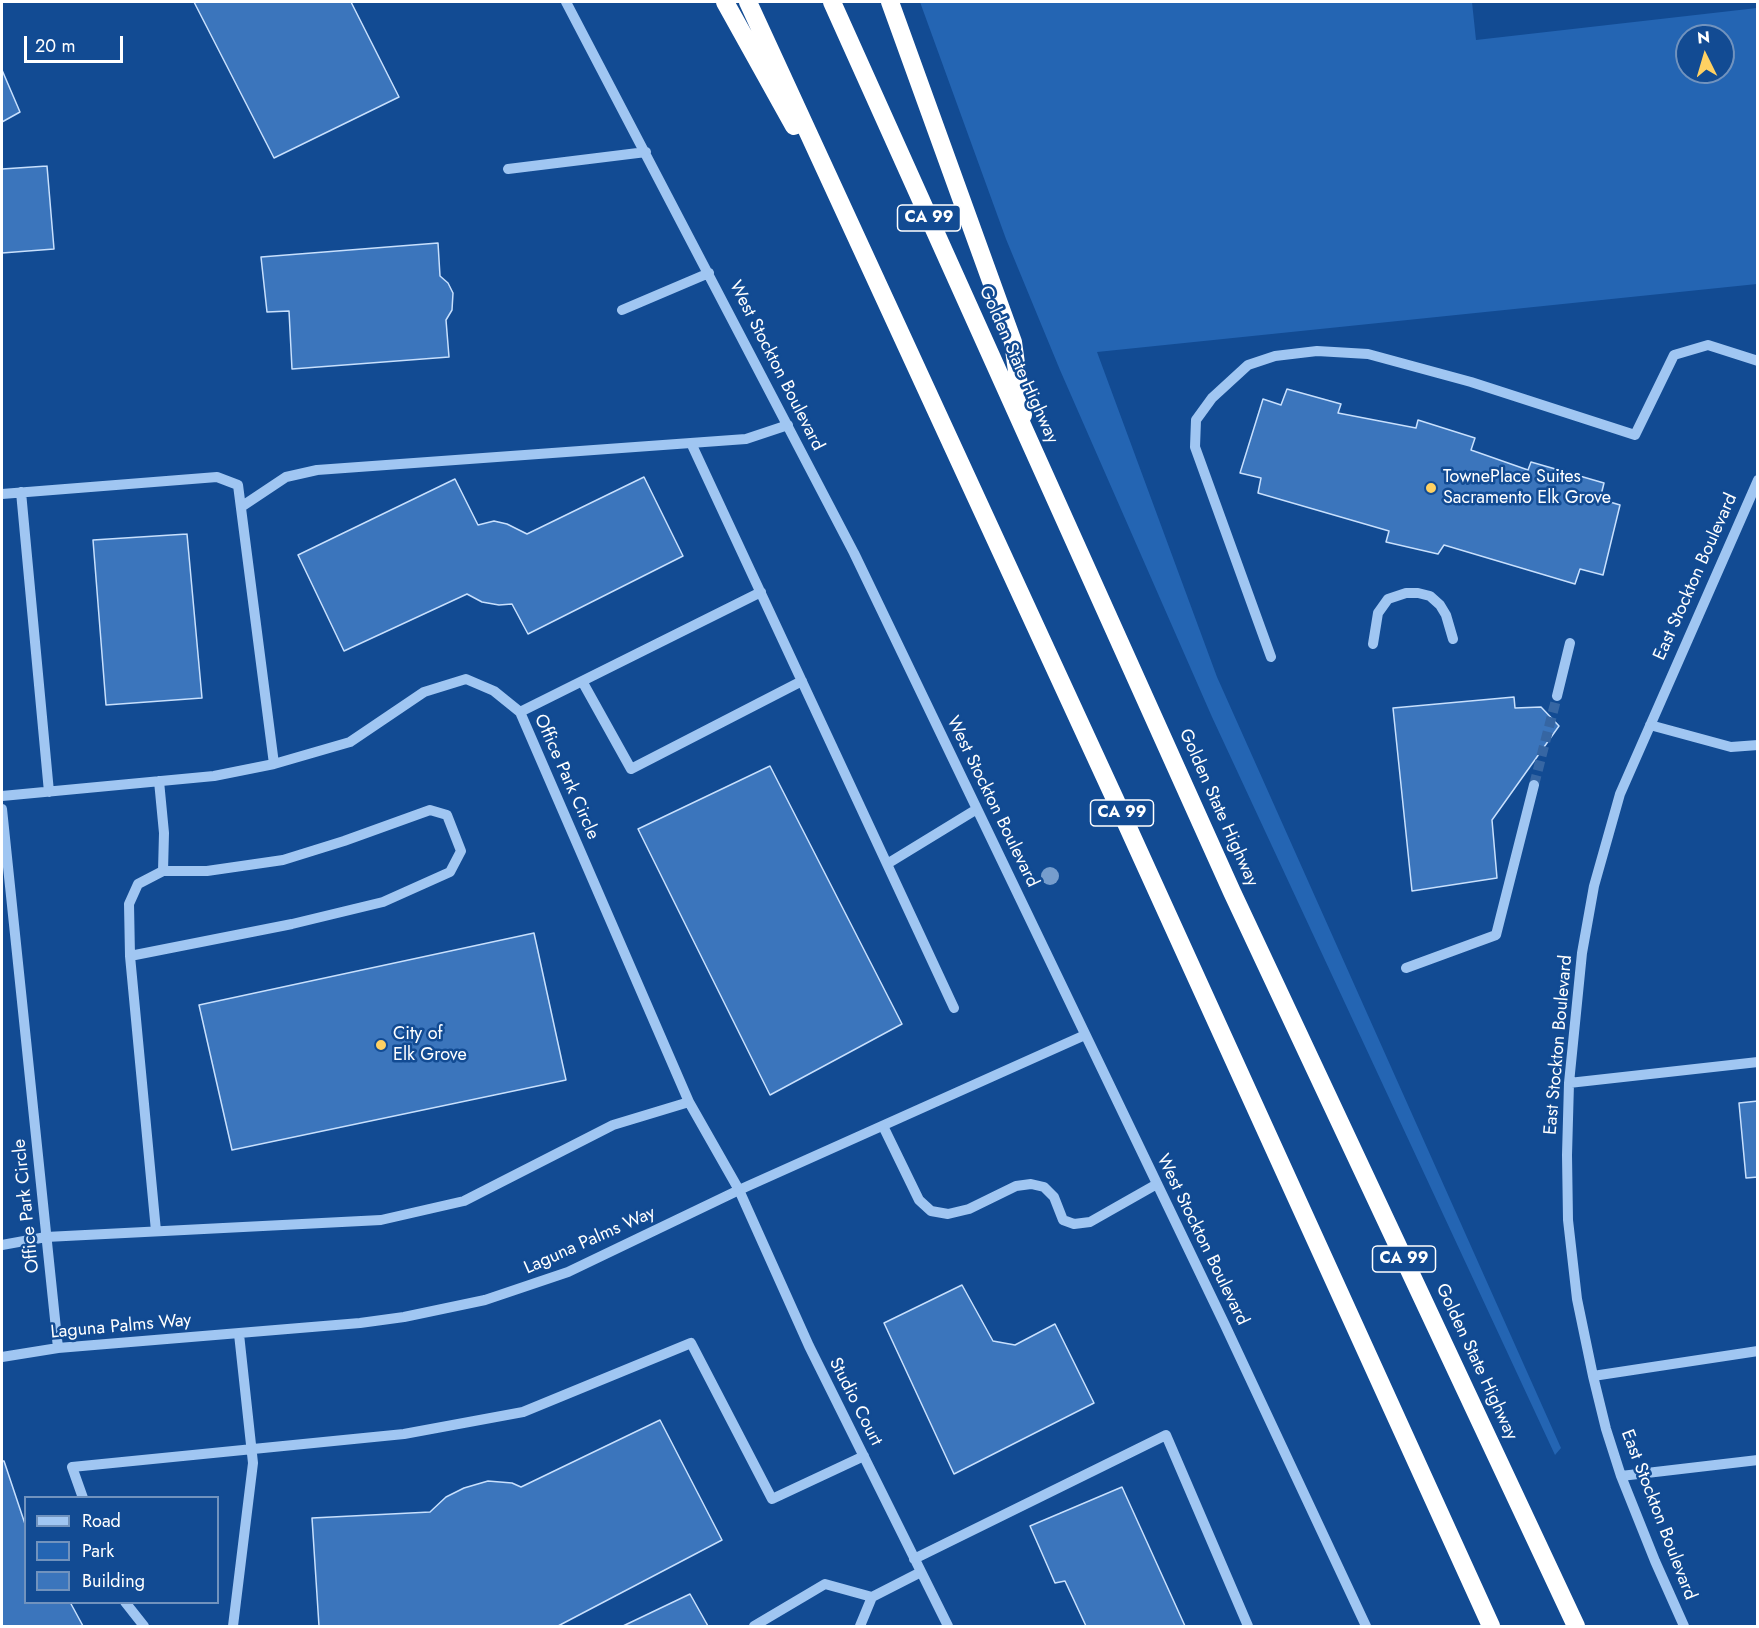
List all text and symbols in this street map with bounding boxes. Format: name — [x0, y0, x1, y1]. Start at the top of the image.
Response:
scale bar — [27, 24, 126, 62]
north arrow — [1675, 24, 1735, 84]
text: N — [1696, 26, 1711, 50]
text: 20 m — [35, 33, 75, 59]
road number: CA 99 — [898, 205, 960, 231]
street label: West Stockton Boulevard — [724, 278, 828, 454]
street label: Golden State Highway — [974, 283, 1062, 447]
place label: TownePlace Suites Sacramento Elk Grove — [1443, 467, 1611, 510]
marker: TownePlace Suites Sacramento Elk Grove — [1424, 481, 1438, 495]
street label: East Stockton Boulevard — [1649, 490, 1743, 664]
street label: Office Park Circle — [529, 711, 603, 843]
street label: West Stockton Boulevard — [941, 713, 1043, 891]
street label: Golden State Highway — [1174, 726, 1262, 890]
road number: CA 99 — [1090, 800, 1154, 826]
street label: East Stockton Boulevard — [1540, 954, 1578, 1136]
place label: City of Elk Grove — [393, 1024, 467, 1066]
marker: City of Elk Grove — [374, 1038, 388, 1052]
street label: Office Park Circle — [9, 1138, 45, 1274]
street label: West Stockton Boulevard — [1151, 1151, 1253, 1329]
street label: Laguna Palms Way — [521, 1202, 659, 1280]
road number: CA 99 — [1372, 1246, 1436, 1272]
street label: Golden State Highway — [1430, 1280, 1522, 1444]
street label: Laguna Palms Way — [50, 1310, 192, 1344]
street label: Studio Court — [824, 1354, 886, 1450]
street label: East Stockton Boulevard — [1616, 1427, 1700, 1603]
legend — [24, 1496, 219, 1604]
text: Road — [82, 1508, 121, 1534]
text: Park — [82, 1538, 114, 1564]
text: Building — [82, 1568, 145, 1594]

